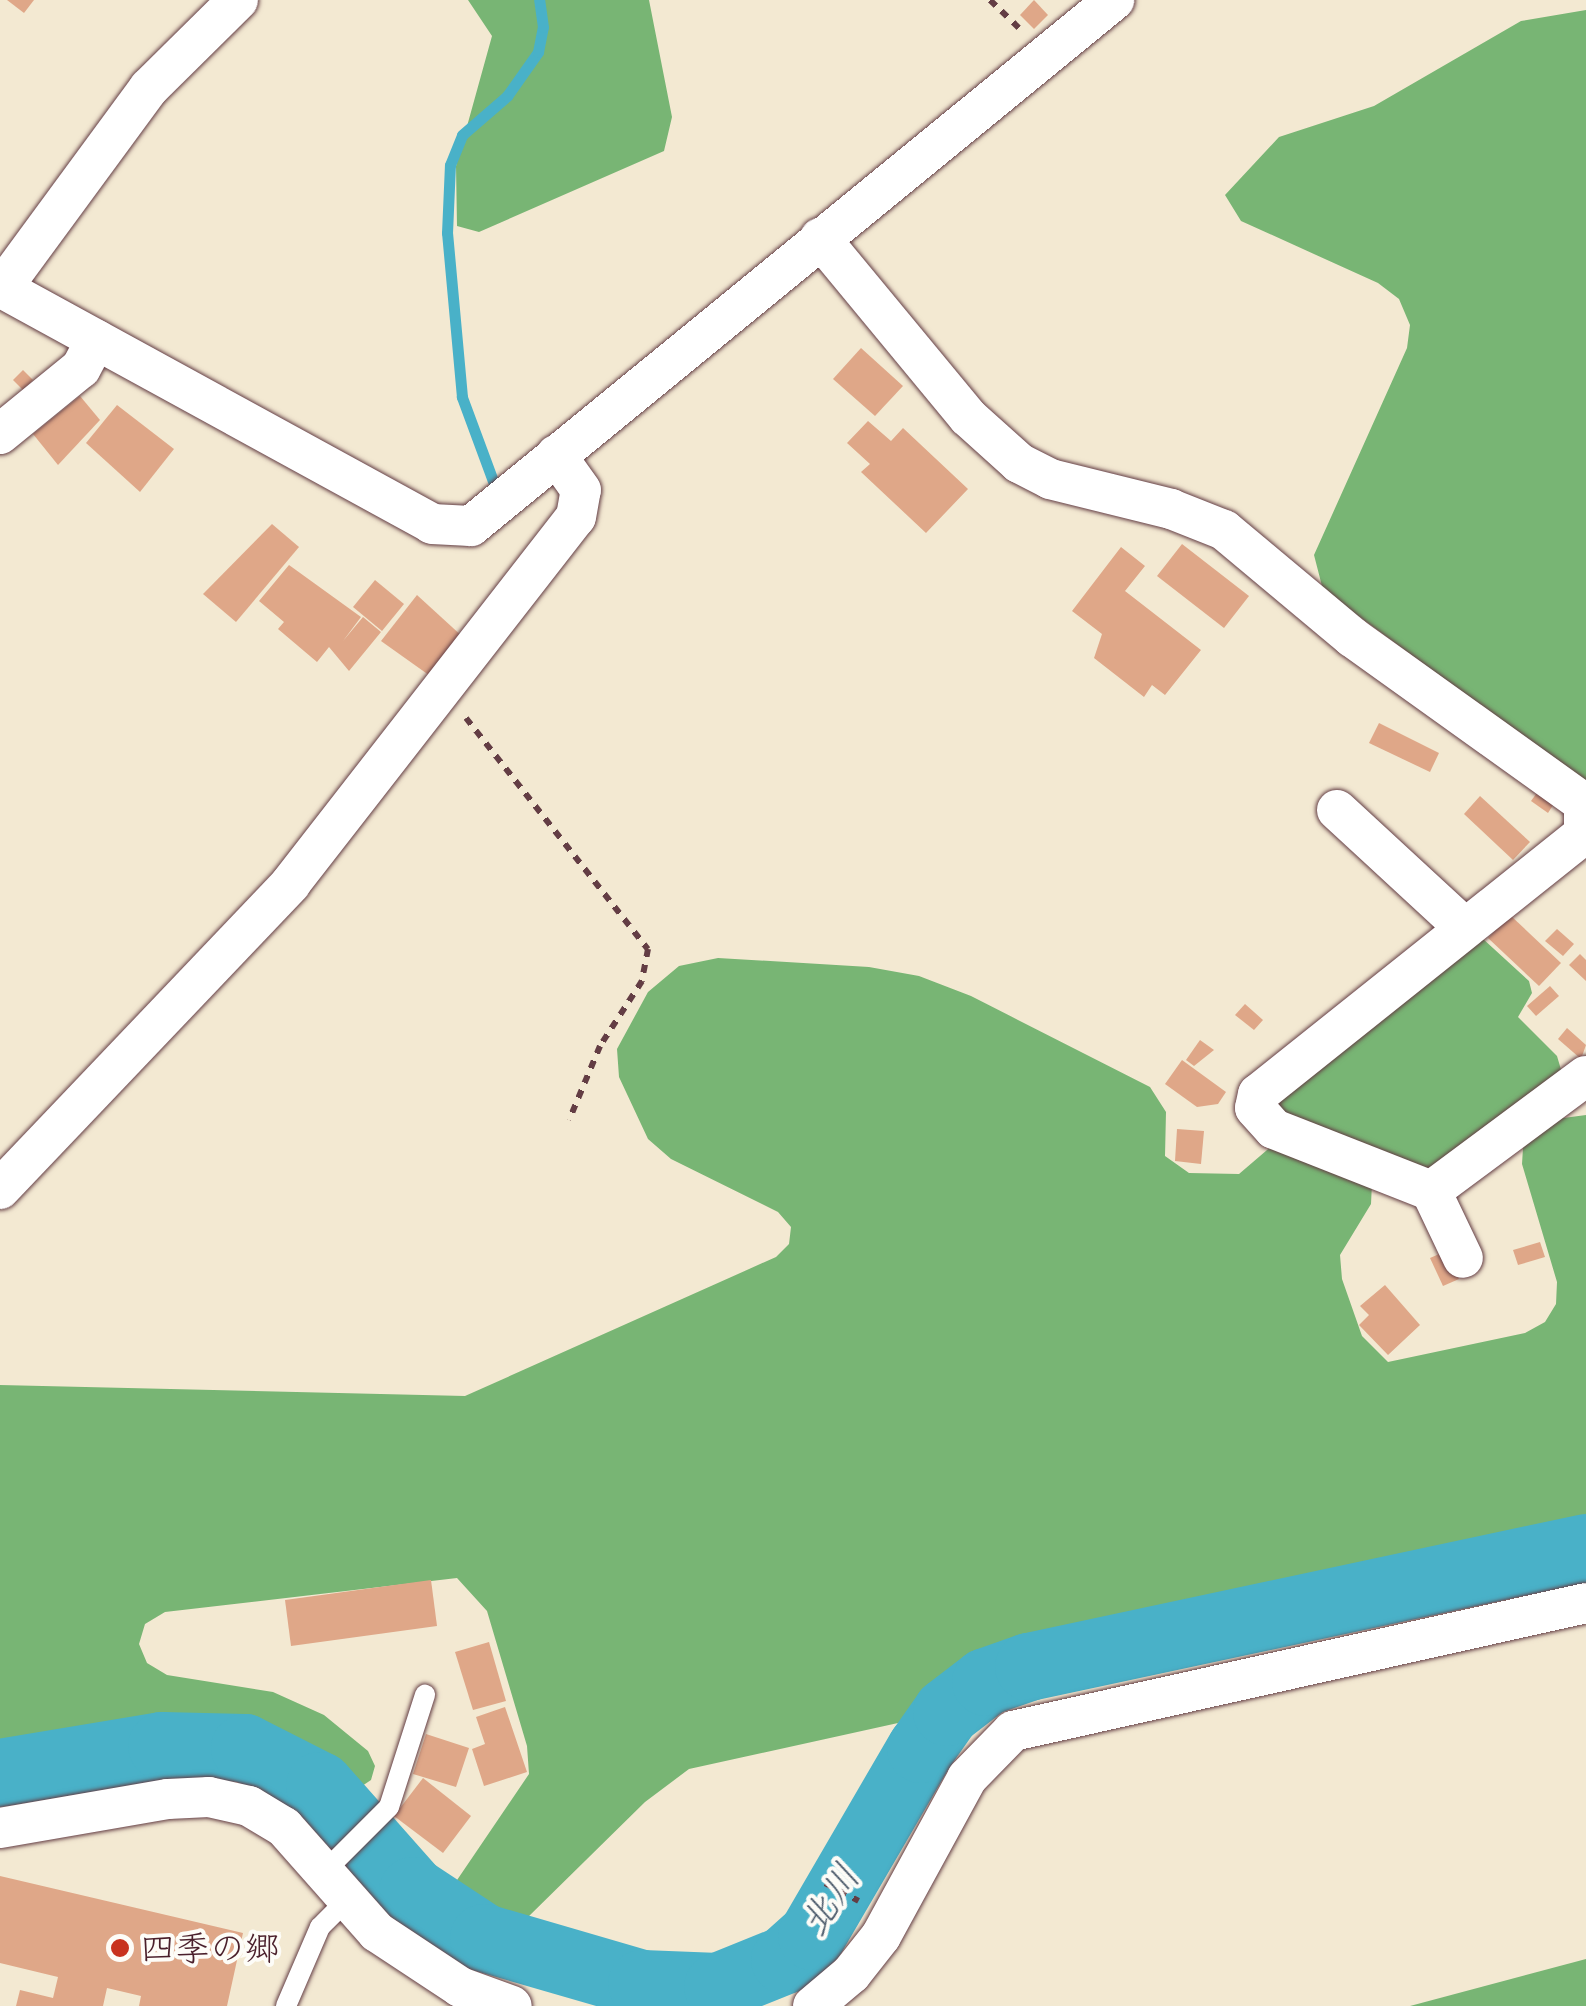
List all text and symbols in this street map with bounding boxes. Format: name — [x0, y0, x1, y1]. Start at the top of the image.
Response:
water label: 北川 — [790, 1856, 870, 1944]
place label: 四季の郷 — [140, 1927, 280, 1969]
marker: 四季の郷 — [109, 1937, 131, 1959]

